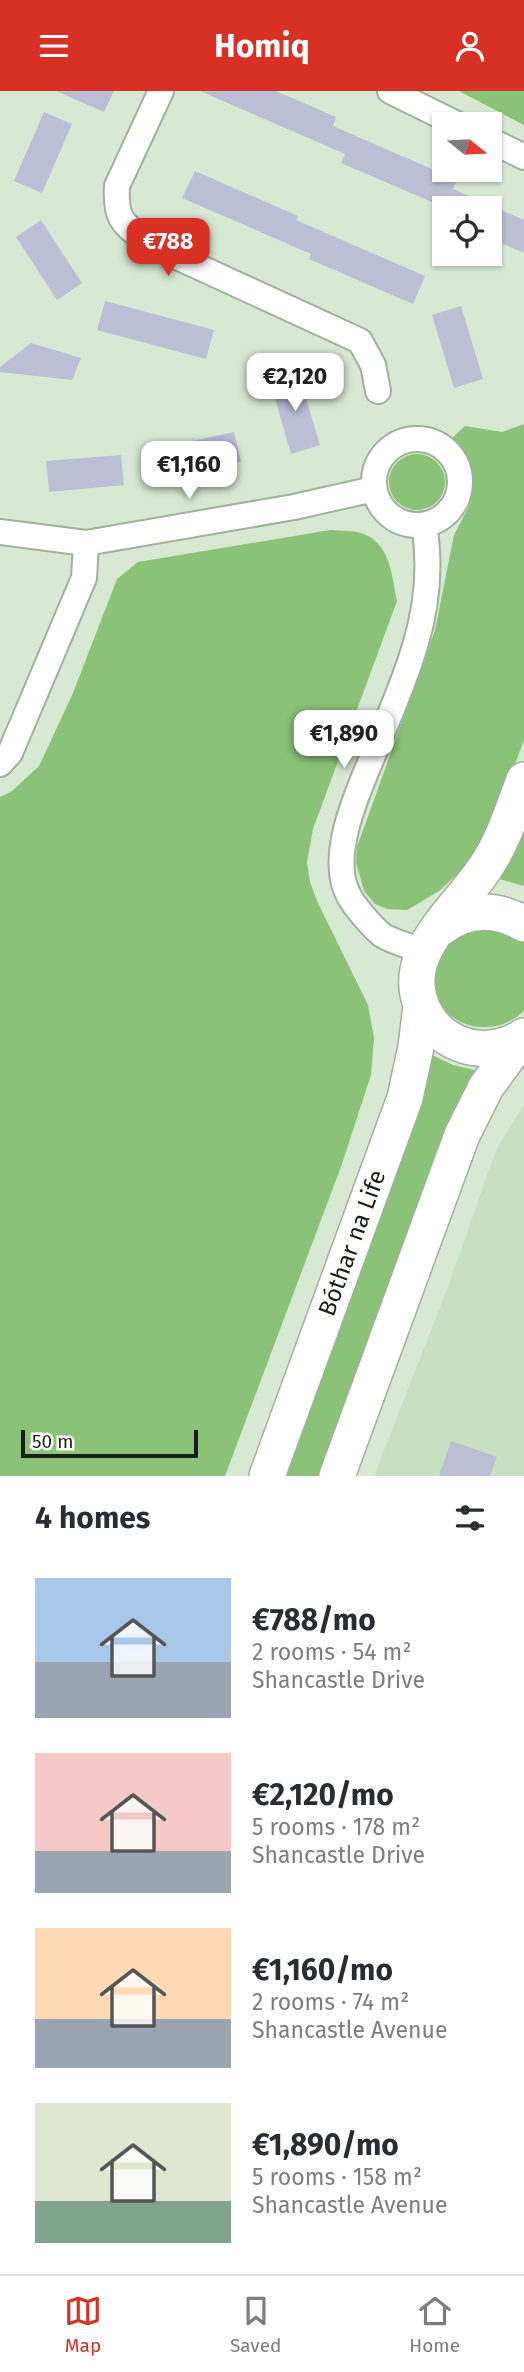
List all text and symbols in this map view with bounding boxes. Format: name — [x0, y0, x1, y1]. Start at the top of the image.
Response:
icon: menu — [35, 27, 73, 65]
text: Homiq — [214, 27, 310, 65]
icon: person — [451, 27, 489, 65]
north arrow — [432, 112, 502, 182]
map controls — [432, 112, 502, 266]
button: locate — [432, 196, 502, 266]
pin: €788 — [127, 219, 209, 278]
text: €788 — [143, 227, 193, 255]
pin: €2,120 — [238, 353, 352, 413]
text: €2,120 — [263, 362, 327, 390]
pin: €1,160 — [132, 441, 246, 501]
text: €1,160 — [157, 450, 221, 478]
pin: €1,890 — [287, 711, 401, 770]
text: €1,890 — [310, 719, 378, 747]
street label: Bóthar na Life — [313, 1166, 391, 1320]
scale bar — [21, 1427, 198, 1459]
text: 50 m — [32, 1430, 73, 1453]
icon: filters — [451, 1499, 489, 1537]
text: 4 homes — [35, 1500, 150, 1536]
text: €788/mo — [252, 1602, 376, 1638]
icon: home — [91, 1606, 175, 1690]
text: 2 rooms · 54 m² — [252, 1638, 411, 1666]
text: Shancastle Drive — [252, 1666, 425, 1694]
text: €2,120/mo — [252, 1777, 394, 1813]
icon: home — [91, 1781, 175, 1865]
text: 5 rooms · 178 m² — [252, 1813, 420, 1841]
text: Shancastle Drive — [252, 1841, 425, 1869]
text: €1,160/mo — [252, 1952, 393, 1988]
icon: home — [91, 1956, 175, 2040]
text: 2 rooms · 74 m² — [252, 1988, 409, 2016]
text: Shancastle Avenue — [252, 2016, 447, 2044]
text: €1,890/mo — [252, 2127, 399, 2163]
icon: home — [91, 2131, 175, 2215]
text: 5 rooms · 158 m² — [252, 2163, 422, 2191]
text: Shancastle Avenue — [252, 2191, 447, 2219]
tab: Map — [64, 2292, 102, 2357]
tab: Saved — [230, 2292, 281, 2357]
tab: Home — [409, 2292, 460, 2357]

